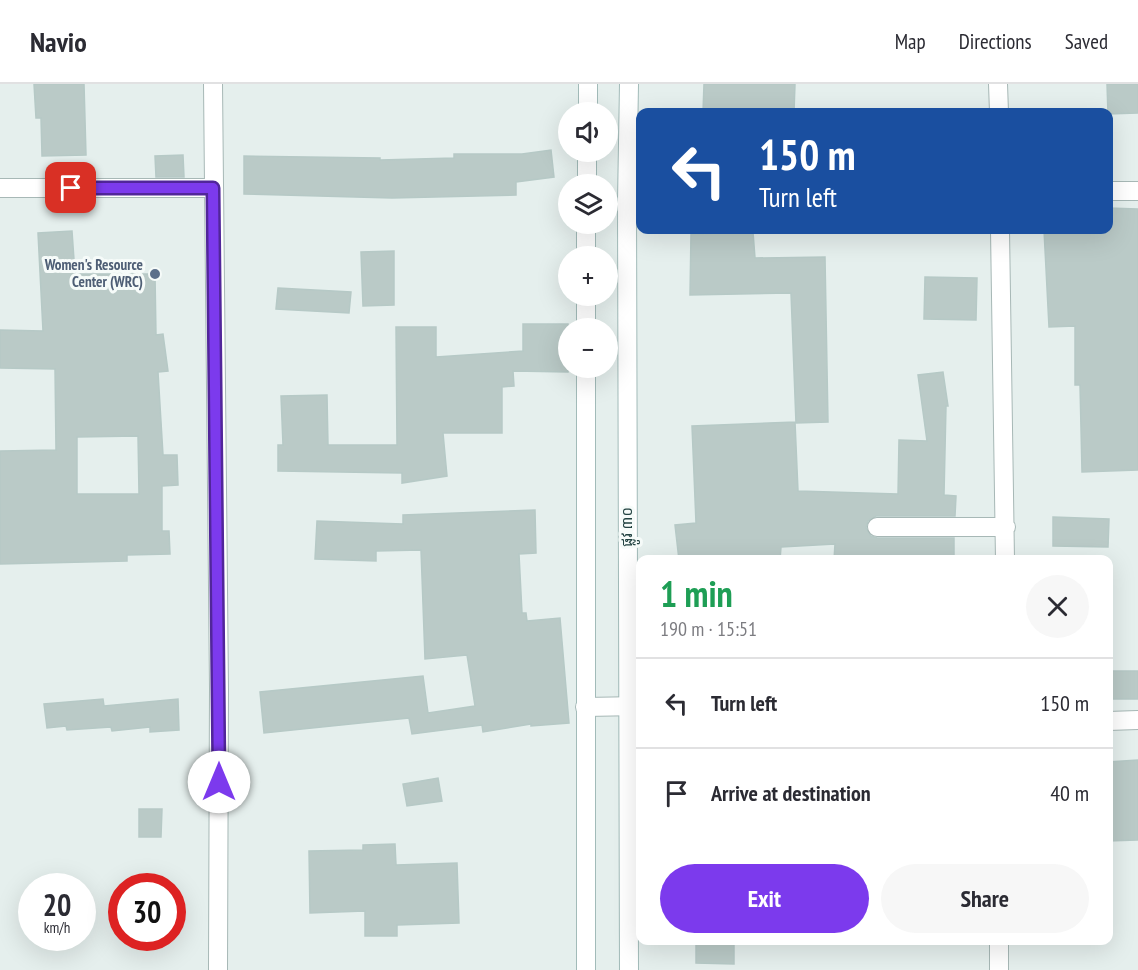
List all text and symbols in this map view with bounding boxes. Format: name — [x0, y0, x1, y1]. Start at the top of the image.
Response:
text: Navio — [30, 23, 87, 60]
text: Map — [895, 28, 926, 55]
text: Directions — [959, 28, 1032, 55]
text: Saved — [1065, 28, 1108, 55]
map controls — [558, 102, 618, 378]
button: sound — [558, 102, 618, 162]
text: 150 m — [759, 127, 856, 182]
icon: left — [660, 132, 738, 210]
pin — [45, 162, 96, 213]
icon: arrive — [54, 171, 87, 204]
button: layers — [558, 174, 618, 234]
text: Turn left — [759, 180, 837, 214]
button: + — [558, 246, 618, 306]
place label: Women's Resource Center (WRC) — [44, 255, 143, 291]
marker: Women's Resource Center (WRC) — [148, 267, 162, 281]
button: − — [558, 318, 618, 378]
street label: ផ្លូវ ៣០ — [617, 507, 640, 547]
text: 1 min — [660, 570, 733, 617]
button: close — [1026, 575, 1089, 638]
text: 190 m · 15:51 — [660, 616, 757, 642]
icon: left — [660, 687, 693, 720]
text: Turn left — [711, 689, 777, 717]
text: 150 m — [1040, 689, 1089, 717]
position arrow — [187, 750, 251, 814]
icon: arrive — [660, 777, 693, 810]
text: Arrive at destination — [711, 779, 871, 807]
text: 40 m — [1050, 779, 1089, 807]
button: Exit — [660, 864, 869, 933]
button: Share — [881, 864, 1089, 933]
speed limit sign: 30 — [108, 873, 186, 951]
text: 20 — [43, 885, 71, 924]
text: km/h — [44, 918, 70, 937]

